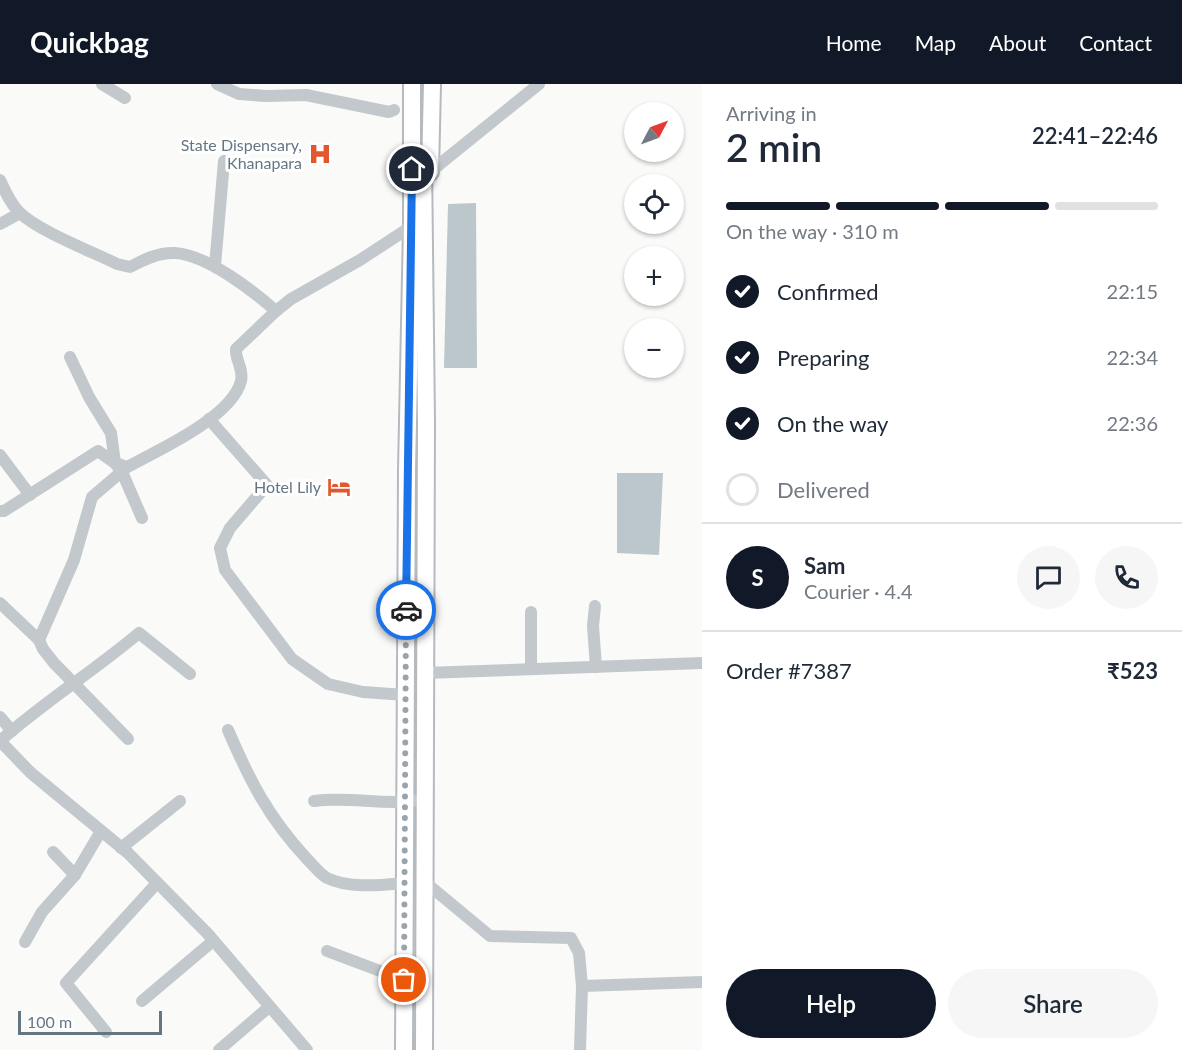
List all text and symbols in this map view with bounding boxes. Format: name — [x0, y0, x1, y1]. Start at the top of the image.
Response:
text: Quickbag — [30, 25, 149, 59]
text: Home — [826, 30, 882, 55]
text: Map — [915, 30, 956, 55]
text: About — [989, 30, 1046, 55]
text: Contact — [1079, 30, 1152, 55]
text: Arriving in — [726, 101, 817, 125]
north arrow — [624, 102, 684, 162]
map controls — [624, 102, 684, 378]
text: 22:41–22:46 — [1032, 122, 1158, 149]
text: 2 min — [726, 124, 822, 170]
place label: State Dispensary, Khanapara — [181, 135, 302, 172]
hospital icon: State Dispensary, Khanapara — [307, 141, 333, 167]
pin — [386, 143, 437, 194]
icon: home — [395, 152, 428, 185]
button: locate — [624, 174, 684, 234]
text: On the way · 310 m — [726, 219, 899, 243]
button: + — [624, 246, 684, 306]
icon: check — [726, 275, 759, 308]
text: Confirmed — [777, 278, 879, 305]
text: 22:15 — [1107, 279, 1158, 303]
button: − — [624, 318, 684, 378]
icon: check — [726, 341, 759, 374]
text: Preparing — [777, 344, 869, 371]
text: 22:34 — [1107, 345, 1158, 369]
icon: check — [726, 407, 759, 440]
text: On the way — [777, 410, 888, 437]
text: 22:36 — [1107, 411, 1158, 435]
hotel icon: Hotel Lily — [326, 474, 352, 500]
text: Delivered — [777, 476, 870, 503]
place label: Hotel Lily — [254, 477, 322, 496]
button: chat — [1017, 546, 1080, 609]
button: phone — [1095, 546, 1158, 609]
text: Sam — [804, 552, 846, 579]
text: S — [751, 564, 764, 591]
text: Courier · 4.4 — [804, 579, 913, 603]
courier — [376, 580, 436, 640]
icon: car — [390, 594, 423, 627]
text: Order #7387 — [726, 657, 852, 684]
text: ₹523 — [1107, 657, 1158, 684]
pin — [378, 954, 429, 1005]
icon: bag — [387, 963, 420, 996]
button: Help — [726, 969, 936, 1038]
button: Share — [948, 969, 1158, 1038]
scale bar — [18, 1008, 162, 1036]
text: 100 m — [27, 1012, 72, 1031]

